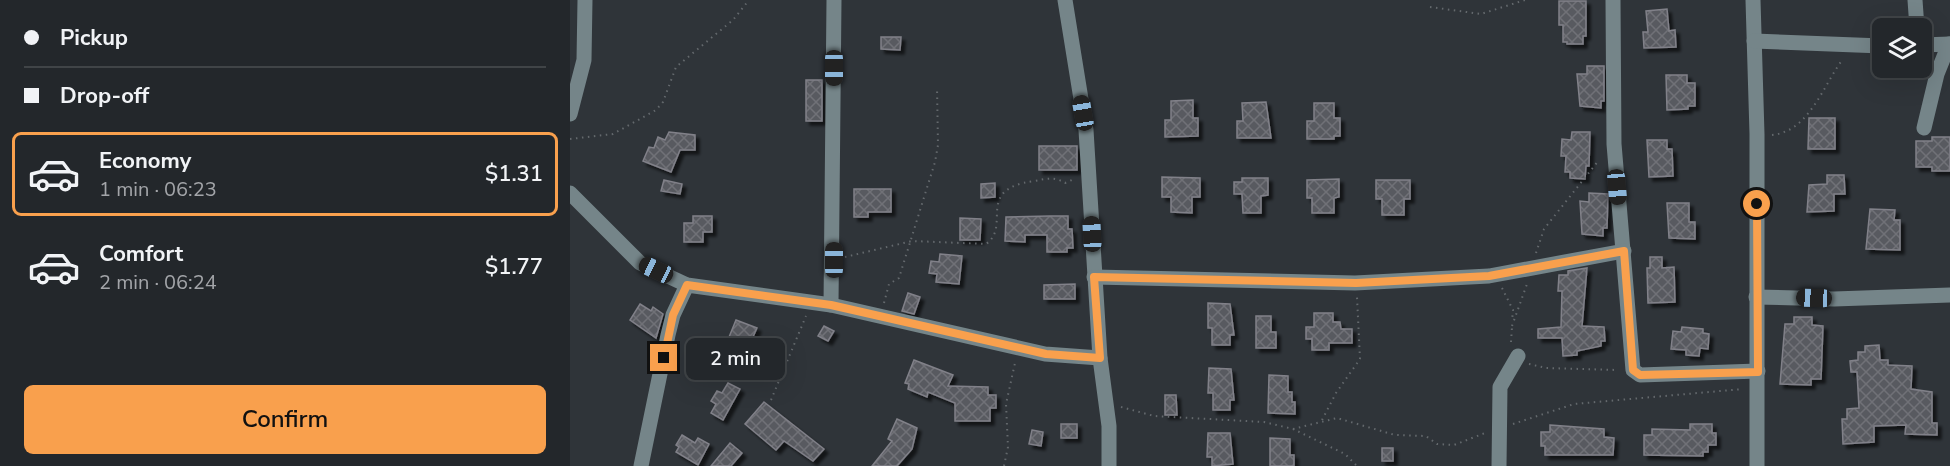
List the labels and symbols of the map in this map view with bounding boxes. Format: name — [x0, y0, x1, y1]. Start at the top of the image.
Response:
car — [825, 50, 843, 86]
car — [1071, 94, 1095, 132]
car — [1606, 168, 1628, 206]
route start — [1743, 190, 1770, 217]
car — [1082, 216, 1102, 252]
car — [825, 242, 843, 278]
car — [636, 254, 676, 286]
car — [1796, 288, 1832, 308]
callout: 2 min — [685, 337, 784, 379]
route end — [650, 344, 677, 371]

